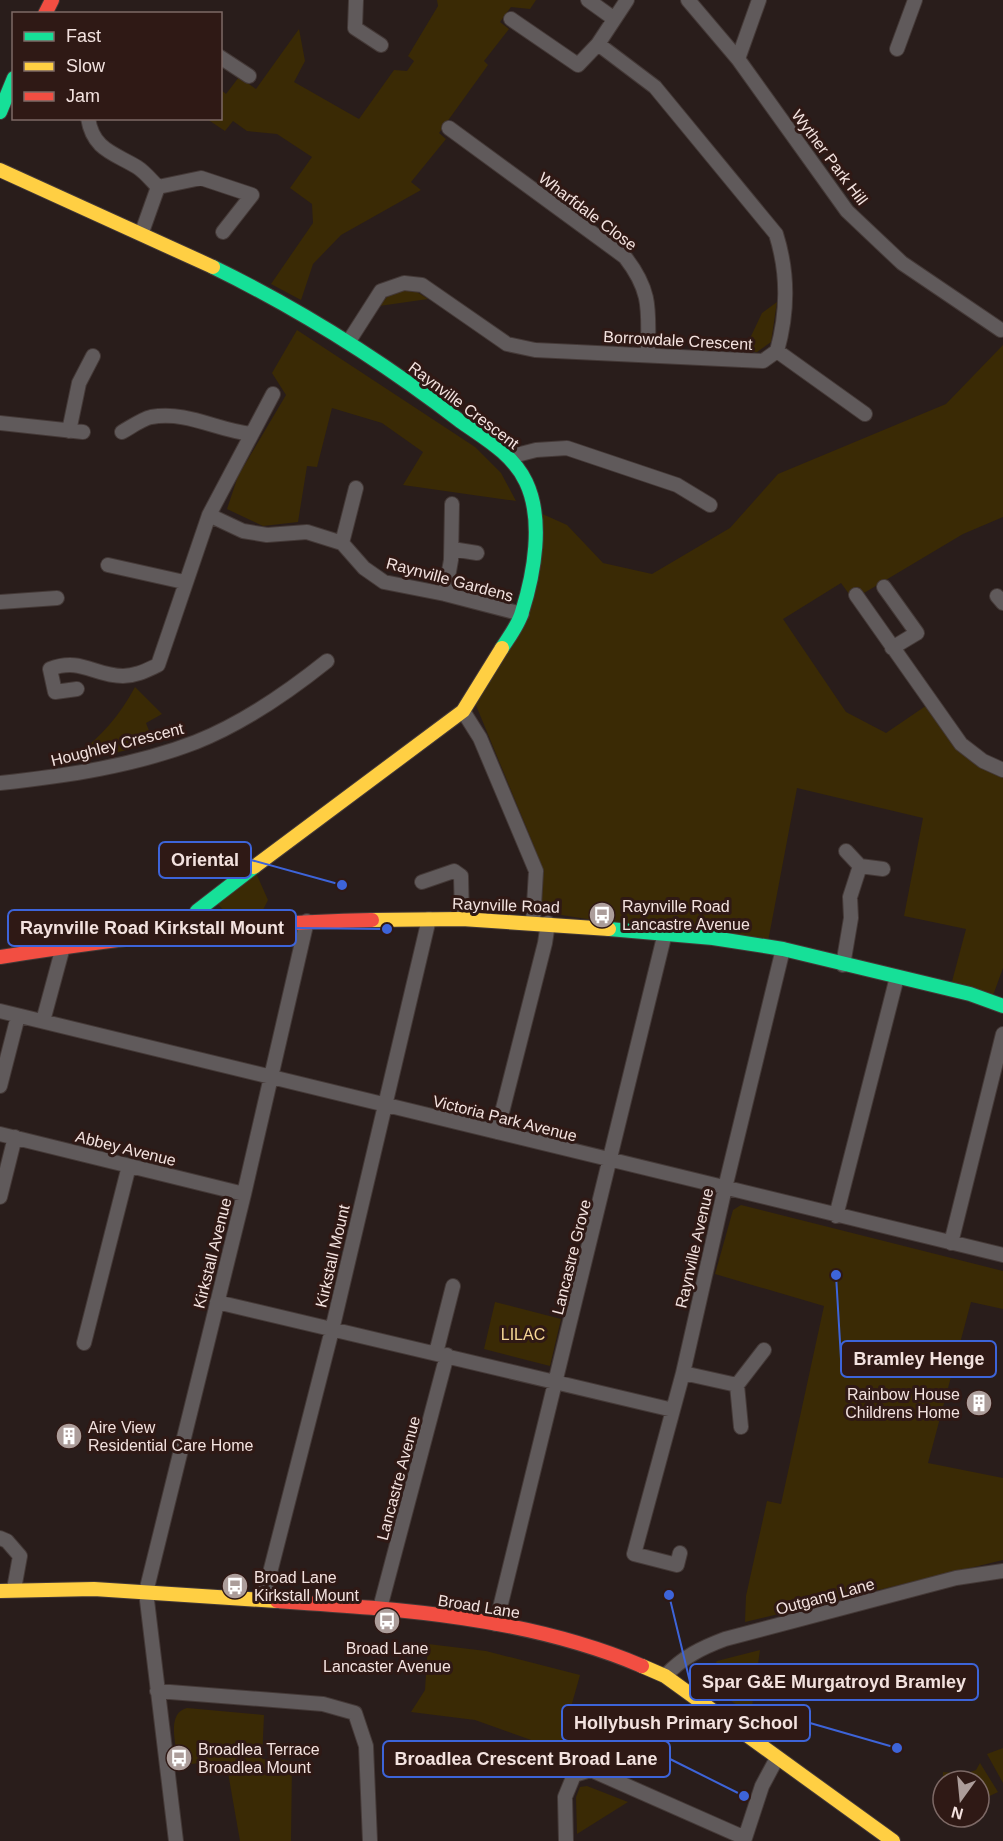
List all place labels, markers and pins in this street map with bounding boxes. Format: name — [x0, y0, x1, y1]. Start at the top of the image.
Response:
callout: Oriental — [159, 842, 251, 878]
place label: Raynville Road Lancastre Avenue — [622, 898, 750, 933]
bus stop icon: Raynville Road Lancastre Avenue — [587, 900, 617, 930]
callout: Raynville Road Kirkstall Mount — [8, 910, 296, 946]
callout: Bramley Henge — [841, 1341, 996, 1377]
place label: Rainbow House Childrens Home — [845, 1386, 960, 1421]
building icon: Rainbow House Childrens Home — [964, 1388, 994, 1418]
place label: Aire View Residential Care Home — [88, 1419, 254, 1454]
building icon: Aire View Residential Care Home — [54, 1421, 84, 1451]
place label: Broad Lane Kirkstall Mount — [254, 1569, 359, 1604]
bus stop icon: Broad Lane Kirkstall Mount — [220, 1571, 250, 1601]
bus stop icon: Broad Lane Lancaster Avenue — [372, 1606, 402, 1636]
place label: Broad Lane Lancaster Avenue — [323, 1640, 451, 1675]
callout: Spar G&E Murgatroyd Bramley — [690, 1664, 978, 1700]
callout: Hollybush Primary School — [562, 1705, 810, 1741]
place label: Broadlea Terrace Broadlea Mount — [198, 1741, 320, 1776]
callout: Broadlea Crescent Broad Lane — [383, 1741, 670, 1777]
bus stop icon: Broadlea Terrace Broadlea Mount — [164, 1743, 194, 1773]

